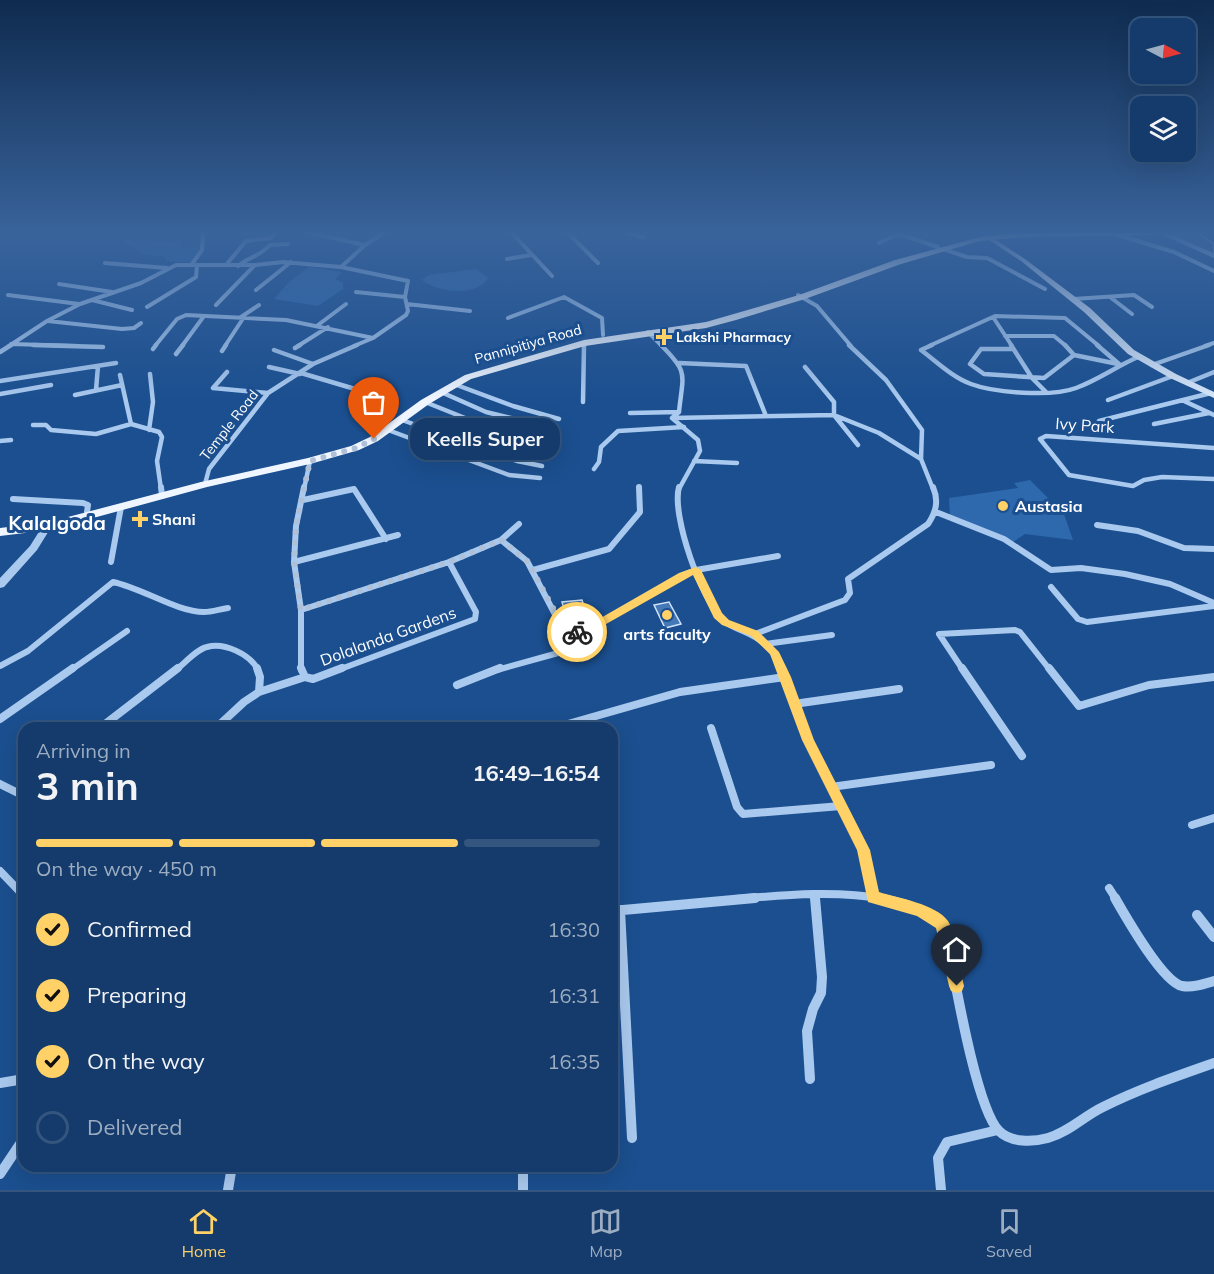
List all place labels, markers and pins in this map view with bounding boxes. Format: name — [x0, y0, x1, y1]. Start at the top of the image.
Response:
place label: Lakshi Pharmacy — [676, 328, 791, 346]
marker: Lakshi Pharmacy — [657, 330, 671, 344]
pin — [348, 377, 399, 439]
callout: Keells Super — [410, 418, 560, 460]
place label: Austasia — [1015, 496, 1083, 516]
marker: Austasia — [996, 499, 1010, 513]
place label: Shani — [152, 509, 196, 529]
marker: Shani — [133, 512, 147, 526]
marker: arts faculty — [660, 608, 674, 622]
place label: arts faculty — [623, 624, 711, 644]
pin — [931, 924, 982, 986]

